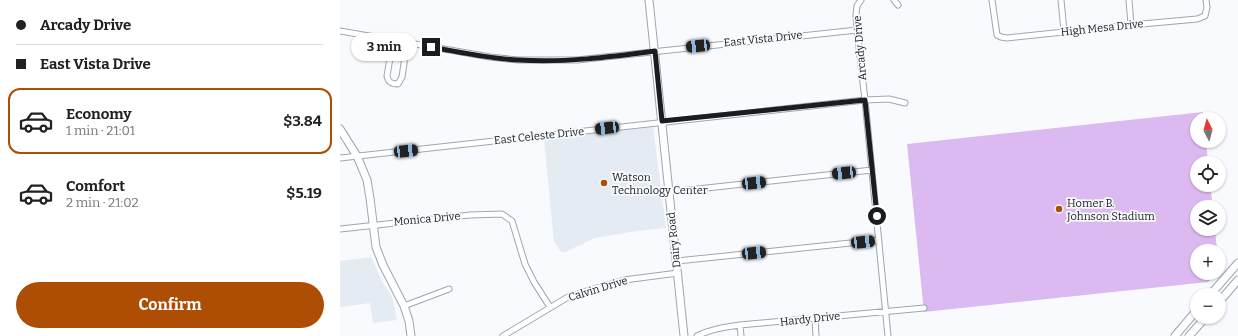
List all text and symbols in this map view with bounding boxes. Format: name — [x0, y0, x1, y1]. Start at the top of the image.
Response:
street label: Arcady Drive — [851, 15, 869, 81]
text: Arcady Drive — [40, 16, 131, 34]
street label: High Mesa Drive — [1060, 17, 1144, 39]
street label: East Vista Drive — [723, 28, 803, 50]
callout: 3 min — [351, 33, 417, 61]
route end — [422, 38, 440, 56]
text: 3 min — [367, 39, 401, 54]
car — [685, 39, 711, 53]
text: East Vista Drive — [40, 55, 151, 73]
icon: car — [18, 103, 54, 139]
text: Economy — [66, 105, 132, 123]
text: $3.84 — [283, 112, 322, 130]
north arrow — [1190, 112, 1226, 148]
map controls — [1190, 112, 1226, 324]
car — [594, 121, 620, 135]
text: 1 min · 21:01 — [66, 123, 135, 138]
street label: East Celeste Drive — [493, 125, 585, 147]
car — [393, 144, 419, 158]
button: locate — [1190, 156, 1226, 192]
car — [831, 166, 857, 180]
place label: Watson Technology Center — [612, 171, 708, 197]
icon: car — [18, 175, 54, 211]
car — [741, 176, 767, 190]
text: Comfort — [66, 177, 125, 195]
marker: Watson Technology Center — [599, 178, 609, 188]
text: $5.19 — [286, 184, 322, 202]
text: 2 min · 21:02 — [66, 195, 139, 210]
place label: Homer B. Johnson Stadium — [1066, 197, 1155, 223]
button: layers — [1190, 200, 1226, 236]
marker: Homer B. Johnson Stadium — [1054, 204, 1064, 214]
route start — [868, 207, 886, 225]
street label: Monica Drive — [393, 210, 461, 228]
street label: Dairy Road — [665, 211, 683, 268]
car — [850, 235, 876, 249]
button: + — [1190, 244, 1226, 280]
car — [741, 246, 767, 260]
street label: Calvin Drive — [567, 274, 629, 304]
button: Confirm — [16, 282, 324, 328]
button: − — [1190, 288, 1226, 324]
street label: Hardy Drive — [779, 309, 841, 329]

